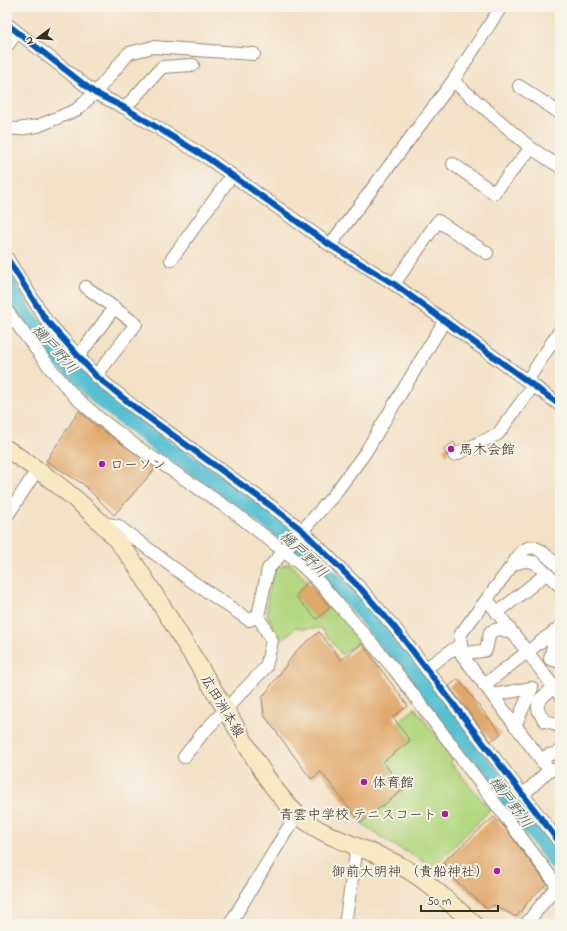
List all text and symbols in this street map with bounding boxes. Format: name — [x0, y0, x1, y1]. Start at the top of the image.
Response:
north arrow — [18, 18, 58, 58]
text: N — [21, 35, 38, 46]
water label: 樋戸野川 — [26, 320, 83, 379]
place label: 馬木会館 — [459, 440, 515, 461]
marker: 馬木会館 — [446, 444, 456, 454]
place label: ローソン — [110, 455, 166, 476]
marker: ローソン — [97, 459, 107, 469]
water label: 樋戸野川 — [274, 526, 333, 583]
street label: 広田洲本線 — [195, 671, 249, 742]
water label: 樋戸野川 — [483, 772, 537, 833]
place label: 体育館 — [372, 773, 414, 794]
marker: 体育館 — [359, 777, 369, 787]
place label: 青雲中学校 テニスコート — [279, 805, 437, 826]
marker: 青雲中学校 テニスコート — [440, 809, 450, 819]
place label: 御前大明神 （貴船神社） — [332, 862, 489, 883]
marker: 御前大明神 （貴船神社） — [492, 866, 502, 876]
scale bar — [421, 887, 498, 913]
text: 50 m — [427, 893, 451, 911]

